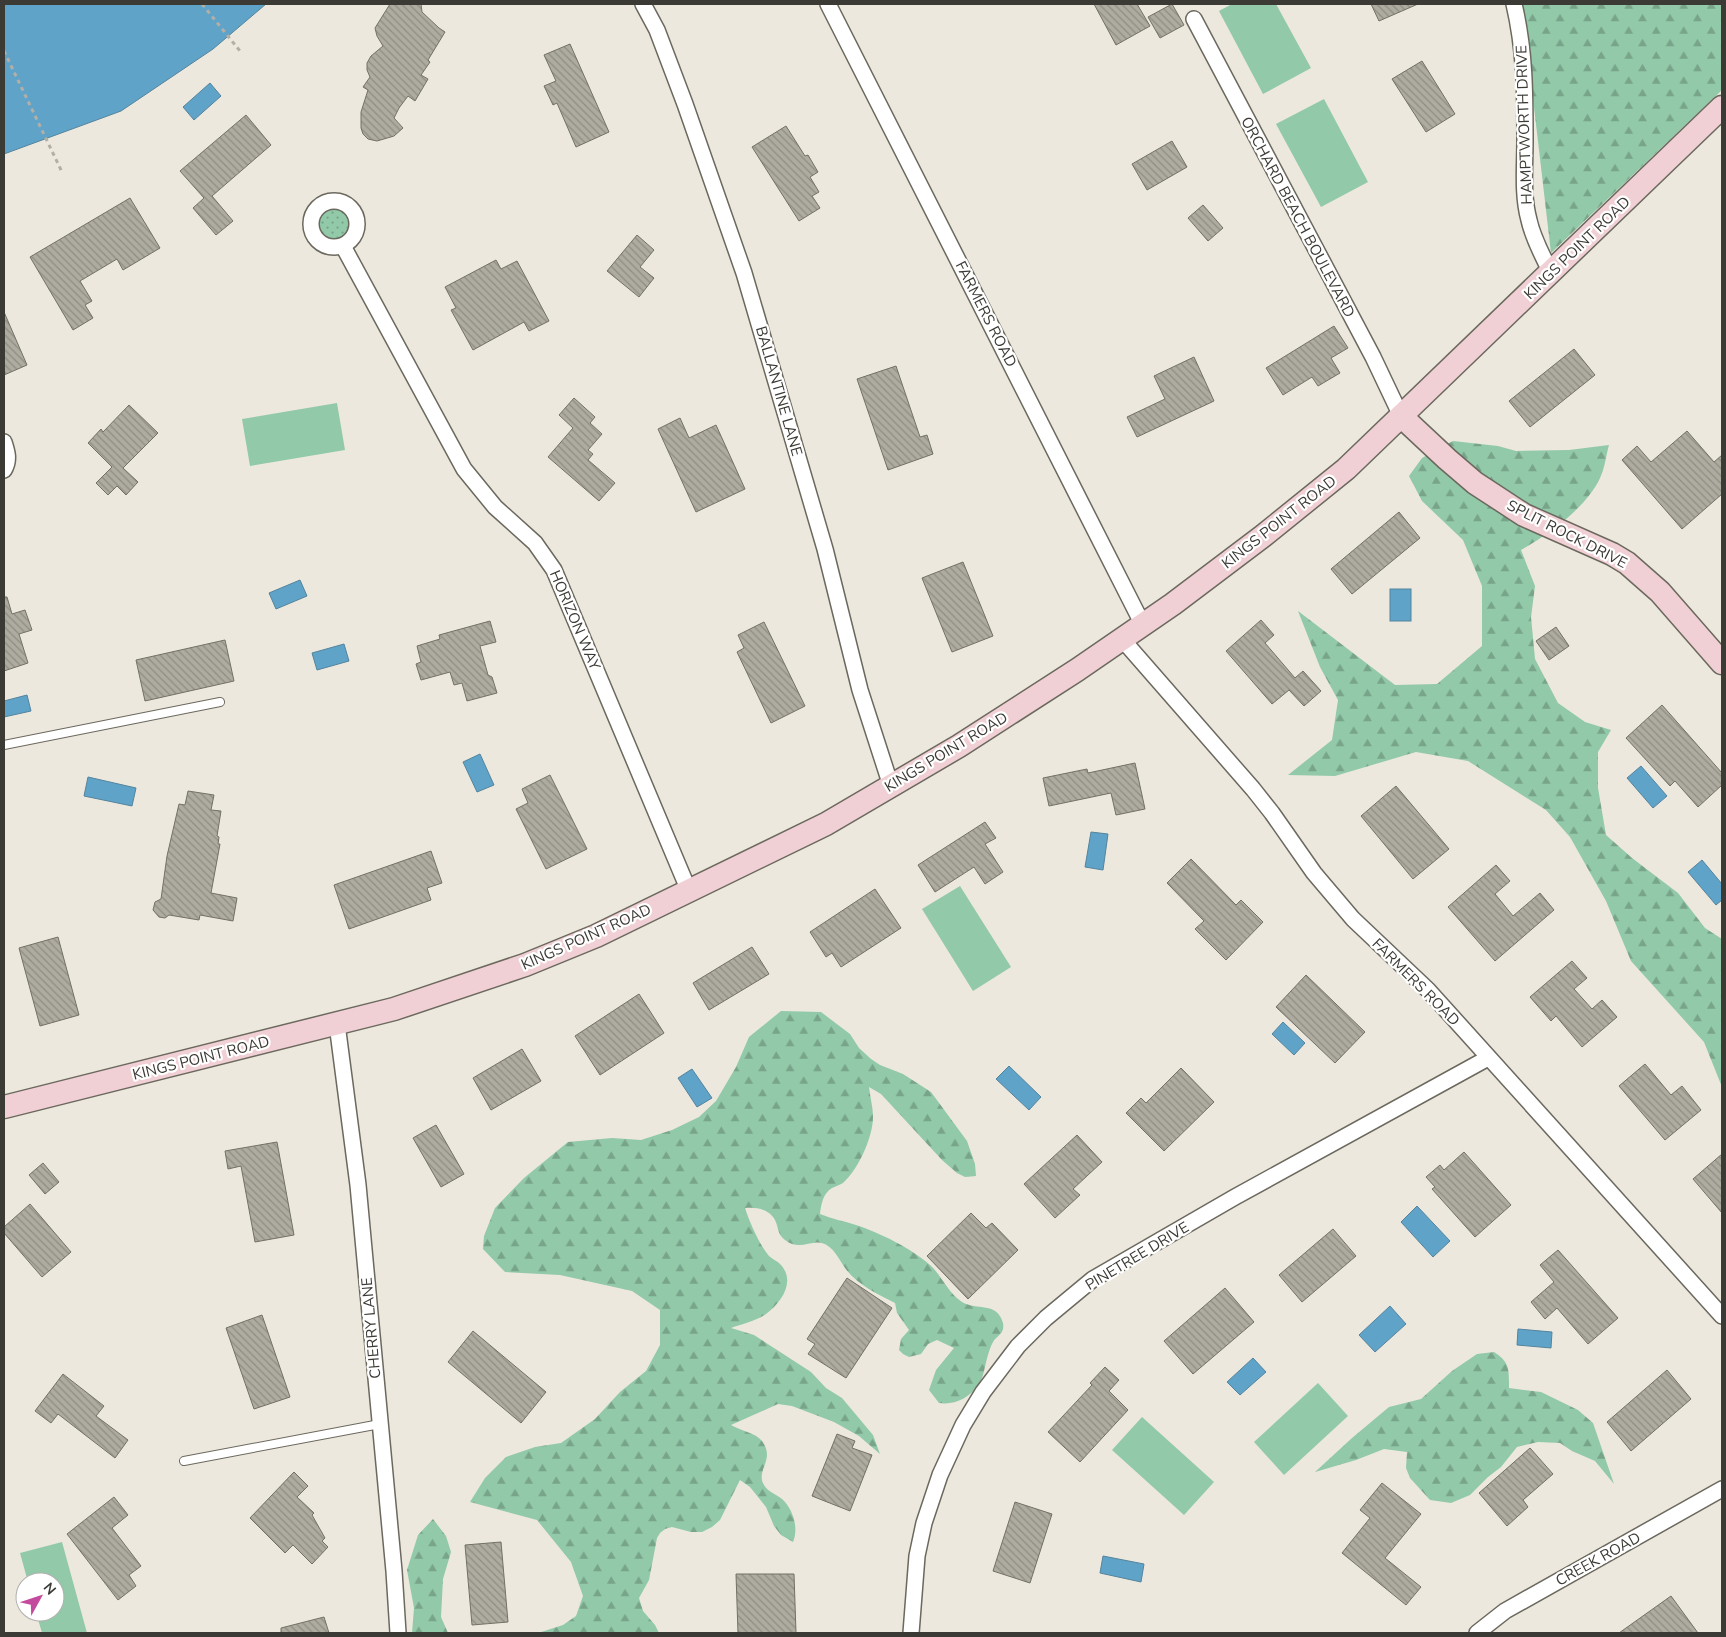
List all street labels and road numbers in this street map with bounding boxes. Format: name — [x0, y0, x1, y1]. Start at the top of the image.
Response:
street label: HAMPTWORTH DRIVE — [1511, 45, 1537, 205]
street label: ORCHARD BEACH BOULEVARD — [1236, 113, 1360, 321]
street label: KINGS POINT ROAD — [1520, 192, 1634, 304]
street label: FARMERS ROAD — [951, 258, 1021, 370]
street label: BALLANTINE LANE — [751, 324, 807, 458]
street label: KINGS POINT ROAD — [1218, 471, 1340, 573]
street label: SPLIT ROCK DRIVE — [1503, 495, 1631, 573]
street label: HORIZON WAY — [545, 567, 605, 674]
street label: KINGS POINT ROAD — [881, 707, 1011, 797]
street label: KINGS POINT ROAD — [518, 899, 654, 975]
street label: FARMERS ROAD — [1368, 934, 1464, 1030]
street label: KINGS POINT ROAD — [130, 1031, 272, 1085]
street label: PINETREE DRIVE — [1081, 1217, 1193, 1295]
street label: CHERRY LANE — [357, 1276, 385, 1380]
street label: CREEK ROAD — [1552, 1527, 1644, 1591]

